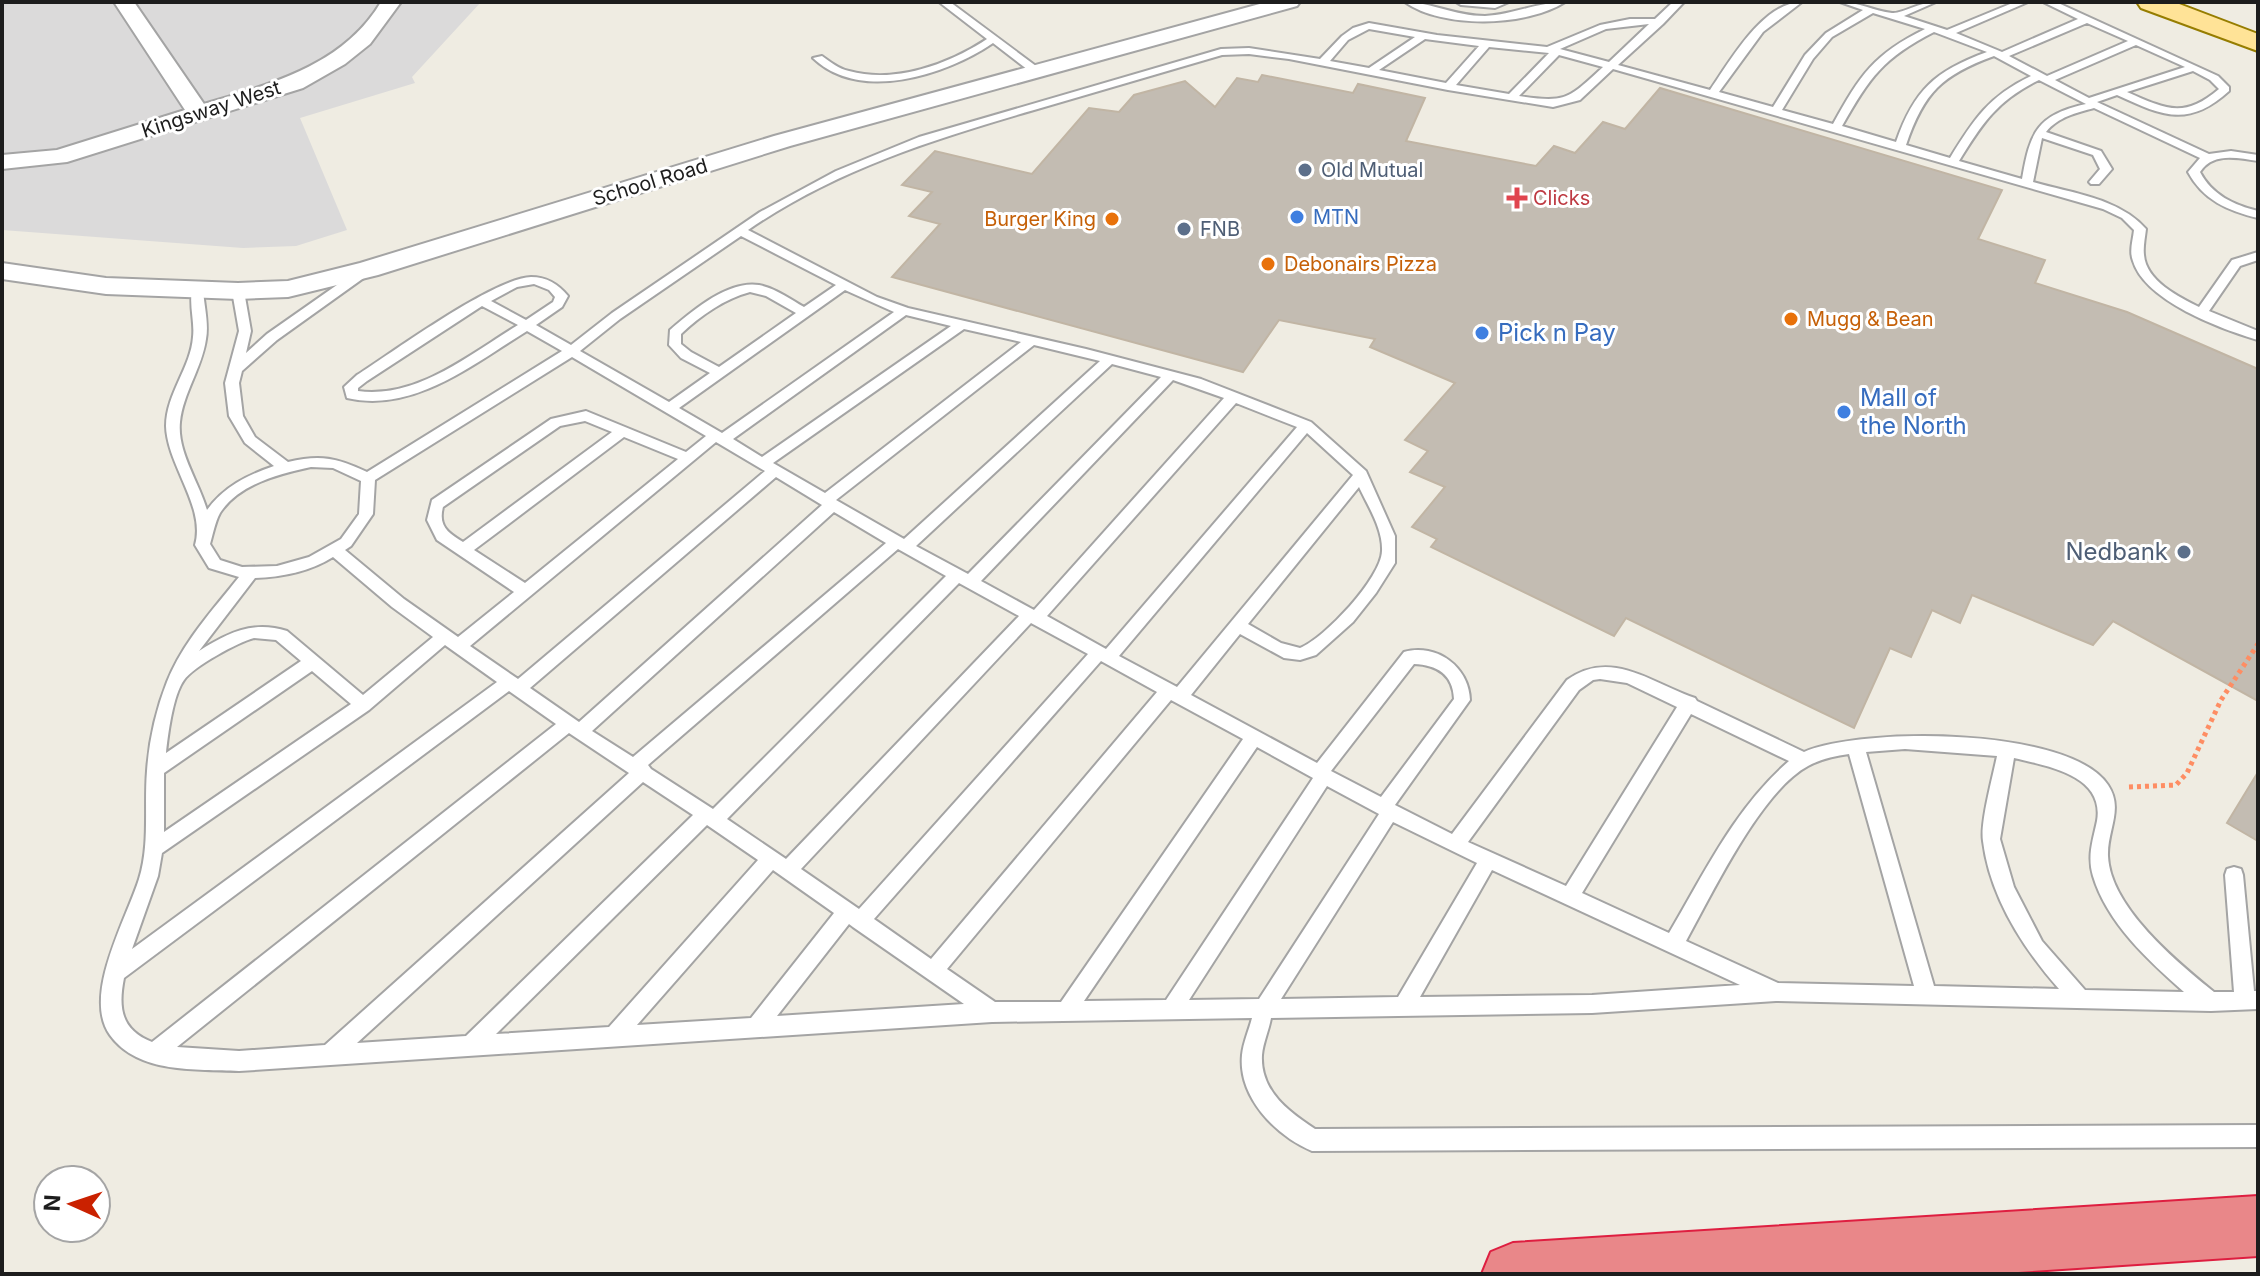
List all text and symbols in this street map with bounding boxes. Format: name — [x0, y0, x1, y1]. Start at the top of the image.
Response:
street label: Kingsway West — [138, 75, 284, 143]
street label: School Road — [590, 153, 710, 211]
place label: Old Mutual — [1321, 158, 1423, 182]
marker: Old Mutual — [1296, 161, 1314, 179]
place label: Clicks — [1533, 186, 1590, 210]
marker: Clicks — [1508, 189, 1526, 207]
place label: MTN — [1313, 205, 1359, 229]
place label: Burger King — [984, 207, 1096, 231]
marker: MTN — [1288, 208, 1306, 226]
marker: Burger King — [1103, 210, 1121, 228]
place label: FNB — [1200, 217, 1240, 241]
marker: FNB — [1175, 220, 1193, 238]
place label: Debonairs Pizza — [1284, 252, 1437, 276]
marker: Debonairs Pizza — [1259, 255, 1277, 273]
place label: Mugg & Bean — [1807, 307, 1934, 331]
marker: Mugg & Bean — [1782, 310, 1800, 328]
place label: Pick n Pay — [1498, 318, 1616, 347]
marker: Pick n Pay — [1473, 324, 1491, 342]
place label: Mall of the North — [1860, 383, 1967, 440]
marker: Mall of the North — [1835, 403, 1853, 421]
place label: Nedbank — [2065, 537, 2168, 566]
marker: Nedbank — [2175, 543, 2193, 561]
north arrow — [32, 1164, 112, 1244]
text: N — [39, 1194, 65, 1212]

